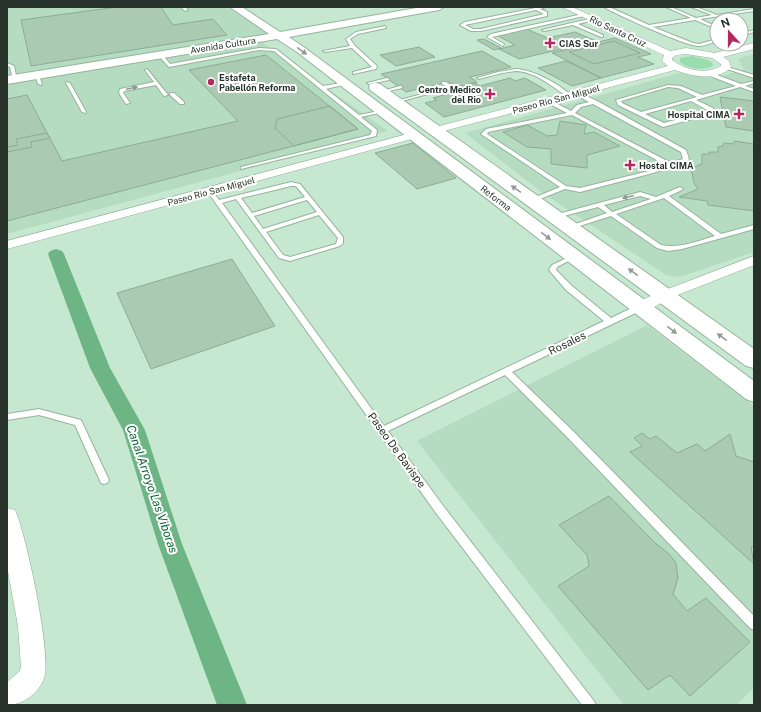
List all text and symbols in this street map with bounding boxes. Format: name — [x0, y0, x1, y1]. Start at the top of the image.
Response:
north arrow — [709, 12, 749, 52]
street label: Rio Santa Cruz — [588, 13, 648, 49]
text: N — [719, 16, 732, 30]
street label: Avenida Cultura — [189, 34, 257, 56]
marker: CIAS Sur — [544, 37, 556, 49]
place label: CIAS Sur — [559, 38, 599, 49]
one-way arrow — [297, 47, 308, 55]
place label: Estafeta Pabellón Reforma — [219, 72, 295, 93]
marker: Estafeta Pabellón Reforma — [206, 77, 216, 87]
street label: Paseo Rio San Miguel — [511, 82, 601, 116]
one-way arrow — [126, 84, 138, 90]
place label: Centro Medico del Rio — [418, 84, 481, 105]
marker: Centro Medico del Rio — [484, 88, 496, 100]
marker: Hospital CIMA — [733, 108, 745, 120]
place label: Hospital CIMA — [668, 109, 730, 120]
marker: Hostal CIMA — [624, 159, 636, 171]
place label: Hostal CIMA — [639, 160, 694, 171]
street label: Paseo Rio San Miguel — [166, 174, 256, 208]
street label: Reforma — [478, 183, 514, 213]
one-way arrow — [511, 185, 521, 193]
one-way arrow — [622, 195, 634, 201]
one-way arrow — [540, 232, 551, 240]
one-way arrow — [628, 268, 639, 276]
one-way arrow — [667, 326, 678, 335]
street label: Rosales — [546, 329, 588, 357]
one-way arrow — [717, 333, 728, 341]
street label: Paseo De Bavispe — [366, 410, 428, 490]
water label: Canal Arroyo Las Viboras — [123, 423, 181, 555]

